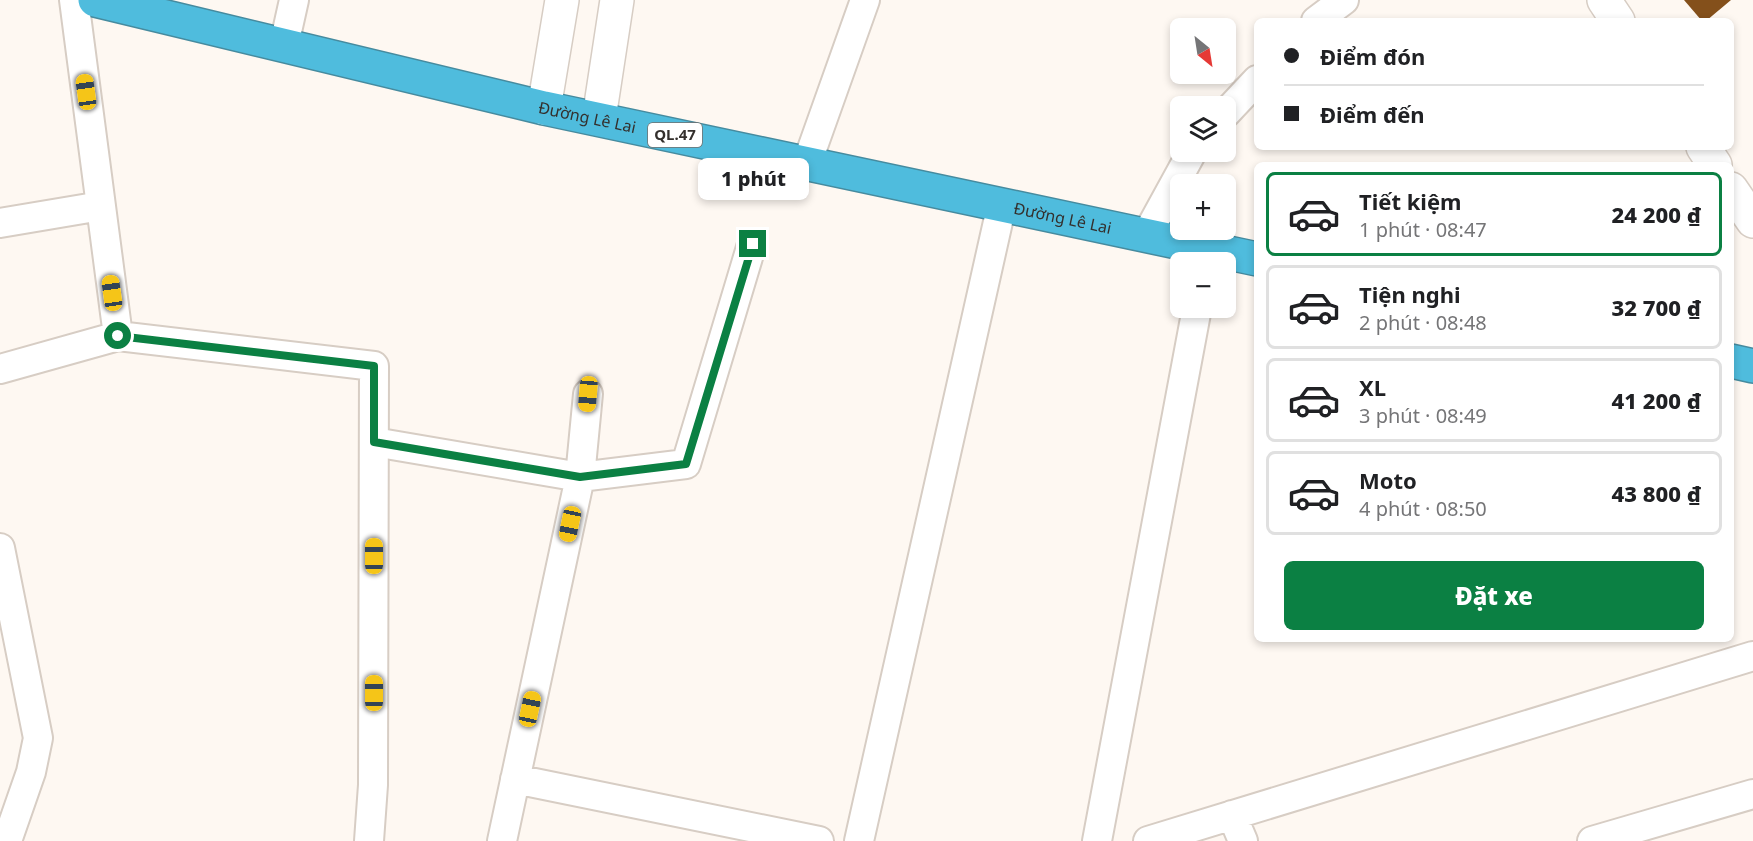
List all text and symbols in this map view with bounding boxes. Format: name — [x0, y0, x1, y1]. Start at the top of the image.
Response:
north arrow — [1170, 18, 1236, 84]
map controls — [1170, 18, 1236, 318]
text: Điểm đón — [1320, 41, 1425, 71]
car — [75, 73, 97, 111]
street label: Đường Lê Lai — [536, 96, 638, 138]
button: layers — [1170, 96, 1236, 162]
text: Điểm đến — [1320, 99, 1425, 129]
road number: QL.47 — [648, 123, 702, 147]
callout: 1 phút — [698, 157, 808, 199]
text: 1 phút — [721, 165, 786, 192]
button: + — [1170, 174, 1236, 240]
text: Tiết kiệm — [1359, 186, 1461, 216]
icon: car — [1287, 187, 1341, 241]
street label: Đường Lê Lai — [1012, 197, 1114, 239]
text: 24 200 ₫ — [1612, 199, 1701, 229]
text: 1 phút · 08:47 — [1359, 216, 1487, 243]
route end — [739, 230, 766, 257]
button: − — [1170, 252, 1236, 318]
car — [101, 274, 123, 312]
text: Tiện nghi — [1359, 279, 1461, 309]
icon: car — [1287, 280, 1341, 334]
text: 32 700 ₫ — [1612, 292, 1701, 322]
text: 2 phút · 08:48 — [1359, 309, 1487, 336]
route start — [104, 322, 131, 349]
text: XL — [1359, 372, 1386, 402]
icon: car — [1287, 373, 1341, 427]
car — [577, 375, 599, 413]
text: 41 200 ₫ — [1612, 385, 1701, 415]
text: 3 phút · 08:49 — [1359, 402, 1487, 429]
text: Moto — [1359, 465, 1417, 495]
icon: car — [1287, 466, 1341, 520]
text: 43 800 ₫ — [1612, 478, 1701, 508]
text: 4 phút · 08:50 — [1359, 495, 1487, 522]
car — [557, 505, 583, 543]
car — [365, 538, 383, 574]
button: Đặt xe — [1284, 561, 1704, 630]
car — [365, 675, 383, 711]
car — [517, 690, 543, 728]

